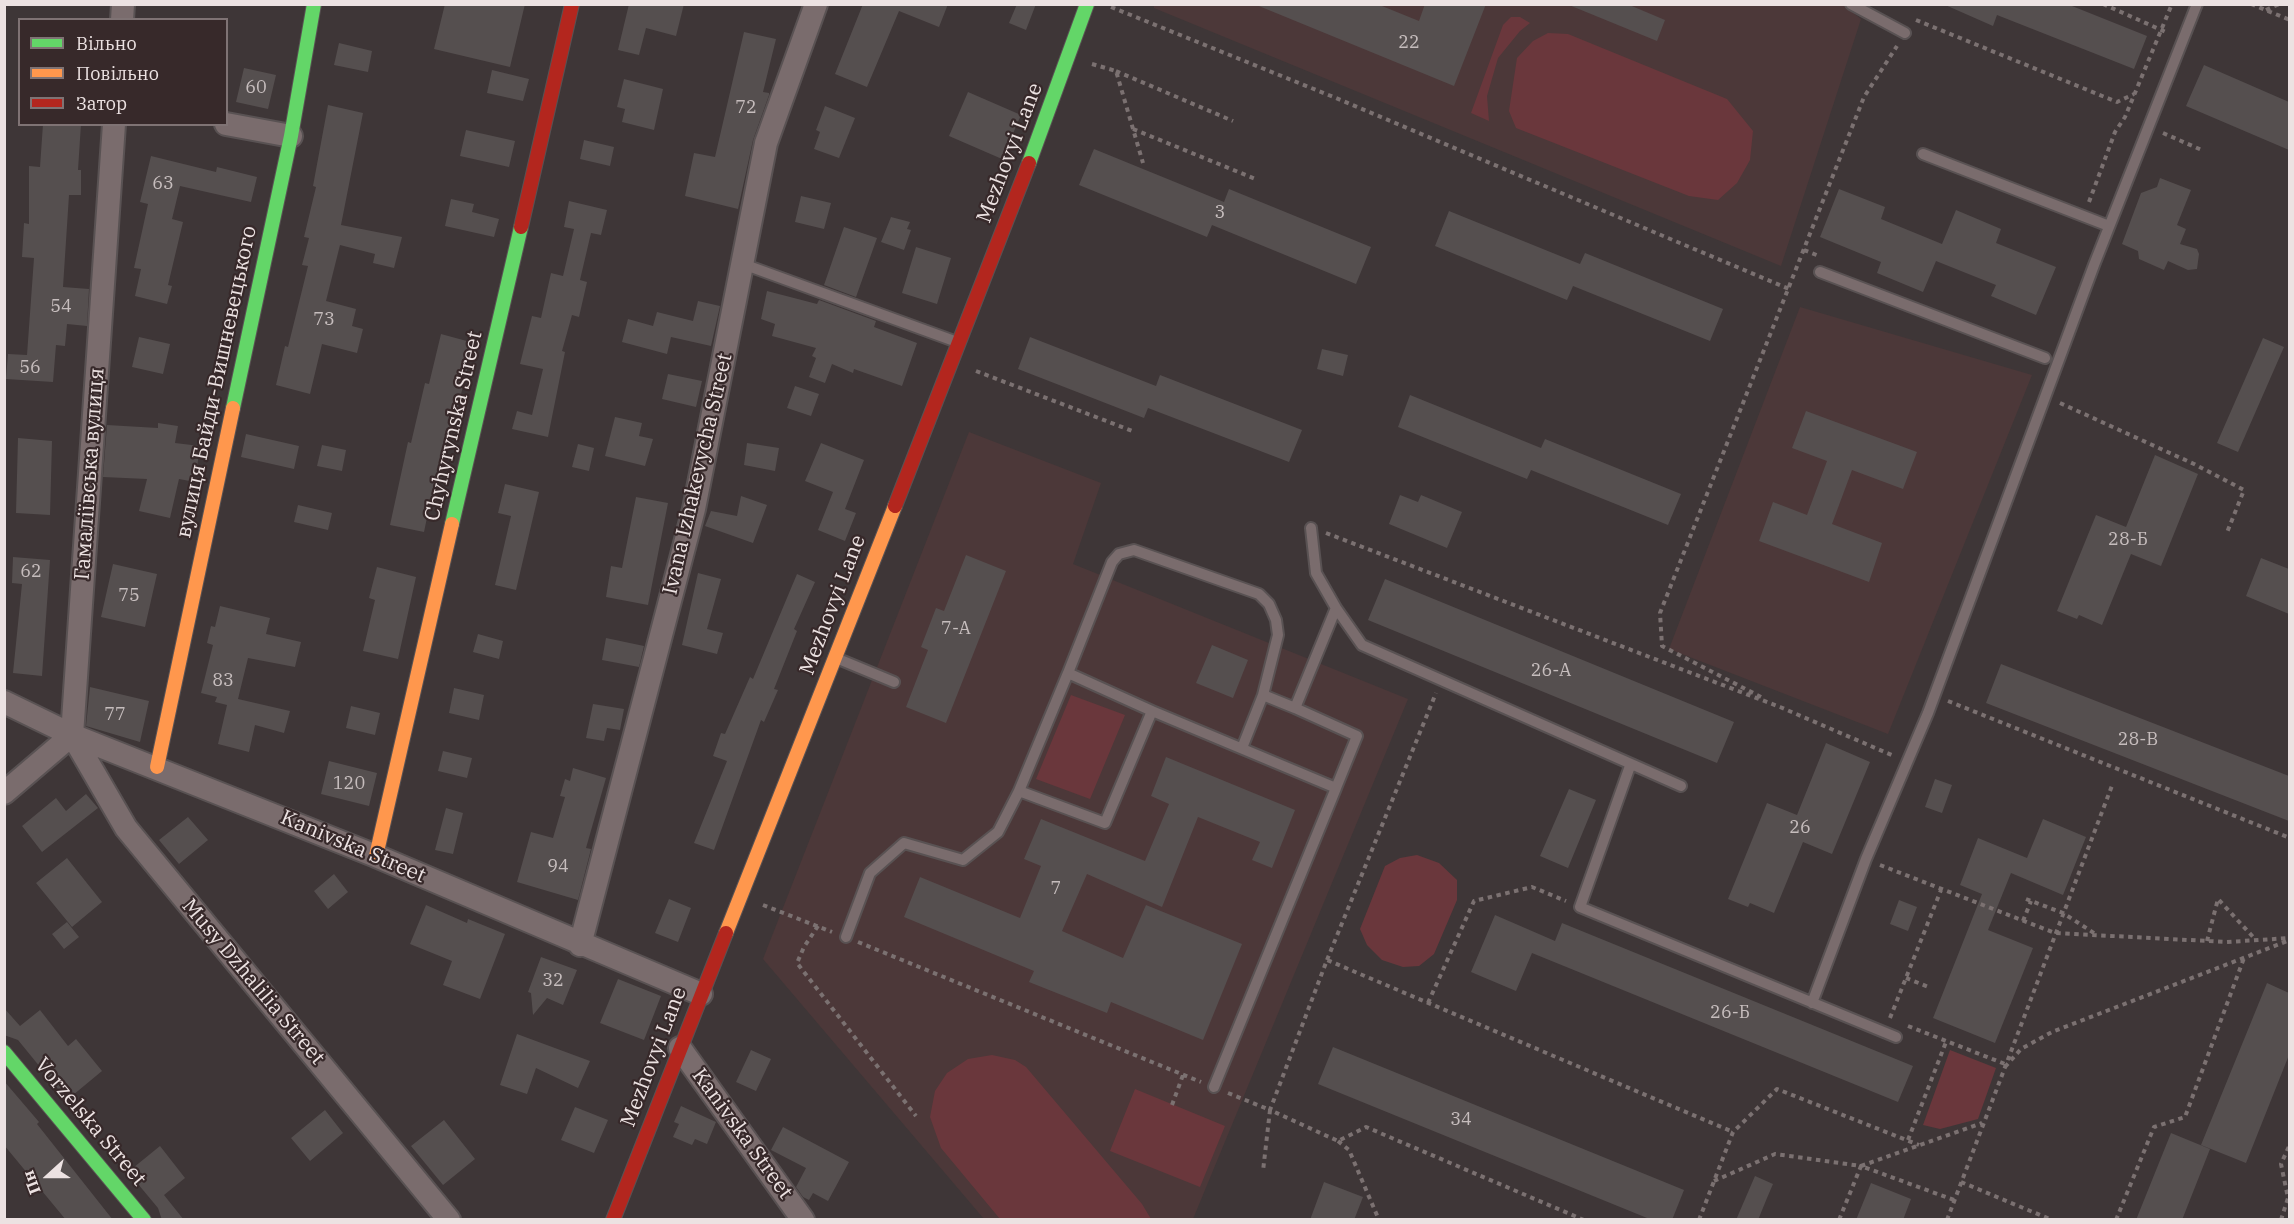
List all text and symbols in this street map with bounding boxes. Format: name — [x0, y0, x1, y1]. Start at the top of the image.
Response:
legend — [18, 18, 228, 126]
text: Вільно — [76, 32, 137, 55]
house number: 22 — [1398, 32, 1420, 54]
text: Повільно — [76, 62, 159, 85]
house number: 60 — [245, 77, 267, 99]
street label: Mezhovyi Lane — [972, 79, 1048, 227]
text: Затор — [76, 92, 127, 115]
house number: 72 — [735, 97, 757, 119]
house number: 63 — [152, 173, 174, 195]
house number: 3 — [1215, 202, 1225, 224]
street label: вулиця Байди-Вишневецького — [172, 224, 262, 540]
house number: 54 — [50, 296, 72, 318]
house number: 73 — [313, 309, 335, 331]
street label: Chyhyrynska Street — [420, 329, 488, 523]
street label: Ivana Izhakevycha Street — [658, 351, 738, 597]
house number: 56 — [19, 357, 41, 379]
street label: Гамаліївська вулиця — [70, 367, 110, 581]
house number: 28-Б — [2108, 529, 2148, 551]
street label: Mezhovyi Lane — [795, 531, 871, 679]
house number: 62 — [20, 561, 42, 583]
house number: 75 — [118, 585, 140, 607]
house number: 7-А — [941, 618, 971, 640]
house number: 26-А — [1531, 660, 1571, 682]
house number: 83 — [212, 670, 234, 692]
house number: 77 — [104, 704, 126, 726]
house number: 28-В — [2118, 729, 2158, 751]
house number: 120 — [333, 773, 365, 795]
street label: Kanivska Street — [277, 805, 429, 889]
house number: 26 — [1789, 817, 1811, 839]
house number: 94 — [547, 856, 569, 878]
house number: 7 — [1051, 878, 1061, 900]
street label: Musy Dzhalilia Street — [176, 894, 330, 1070]
house number: 32 — [542, 970, 564, 992]
street label: Mezhovyi Lane — [616, 983, 692, 1131]
house number: 26-Б — [1710, 1002, 1750, 1024]
street label: Vorzelska Street — [29, 1053, 151, 1191]
street label: Kanivska Street — [686, 1064, 798, 1204]
house number: 34 — [1450, 1109, 1472, 1131]
north arrow — [18, 1146, 78, 1206]
text: Пн — [18, 1168, 45, 1197]

